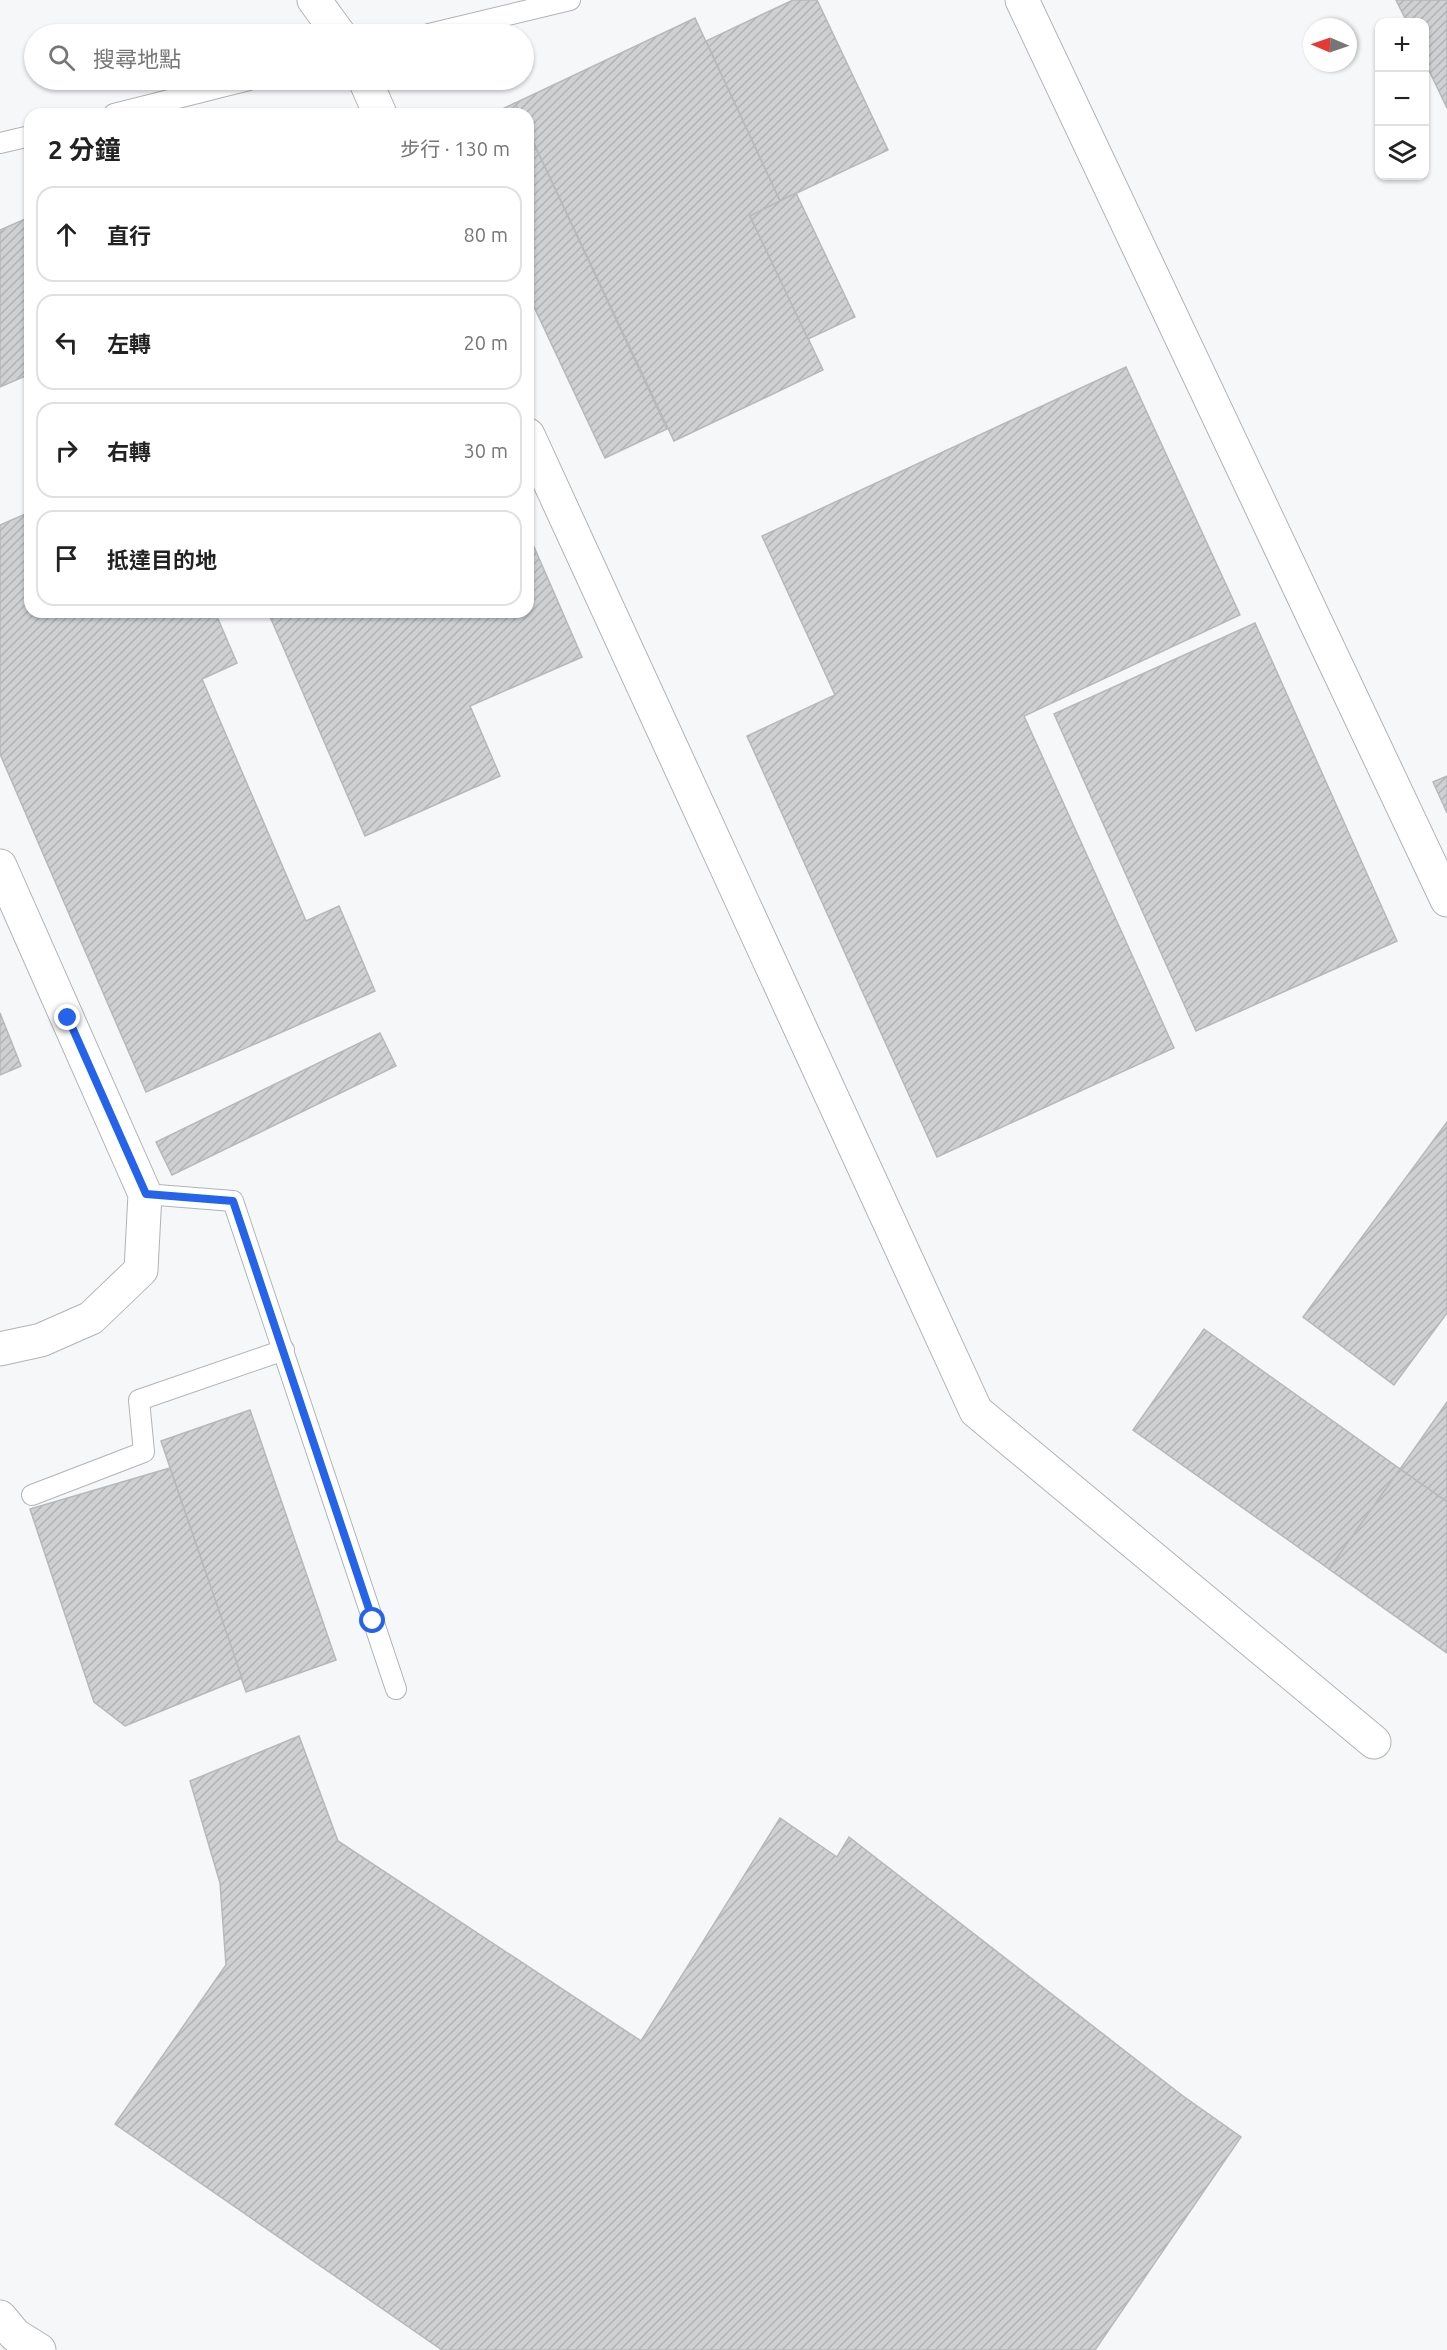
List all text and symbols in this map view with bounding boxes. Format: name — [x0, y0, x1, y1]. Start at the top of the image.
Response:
north arrow — [1303, 18, 1357, 72]
map controls — [1375, 18, 1429, 180]
button: + — [1375, 18, 1429, 72]
search box — [24, 24, 534, 90]
icon: search — [45, 41, 78, 74]
text: 搜尋地點 — [93, 46, 181, 71]
button: − — [1375, 72, 1429, 126]
button: layers — [1375, 126, 1429, 180]
text: 2 分鐘 — [48, 135, 121, 164]
text: 步行 · 130 m — [400, 137, 510, 160]
icon: ahead — [50, 218, 83, 251]
text: 直行 — [107, 223, 151, 248]
text: 80 m — [464, 223, 508, 246]
icon: left — [50, 326, 83, 359]
text: 左轉 — [107, 331, 151, 356]
text: 20 m — [464, 331, 508, 354]
icon: right — [50, 434, 83, 467]
text: 右轉 — [107, 439, 151, 464]
text: 30 m — [464, 439, 508, 462]
icon: arrive — [50, 542, 83, 575]
text: 抵達目的地 — [107, 547, 217, 572]
route end — [54, 1004, 80, 1030]
route start — [359, 1607, 385, 1633]

